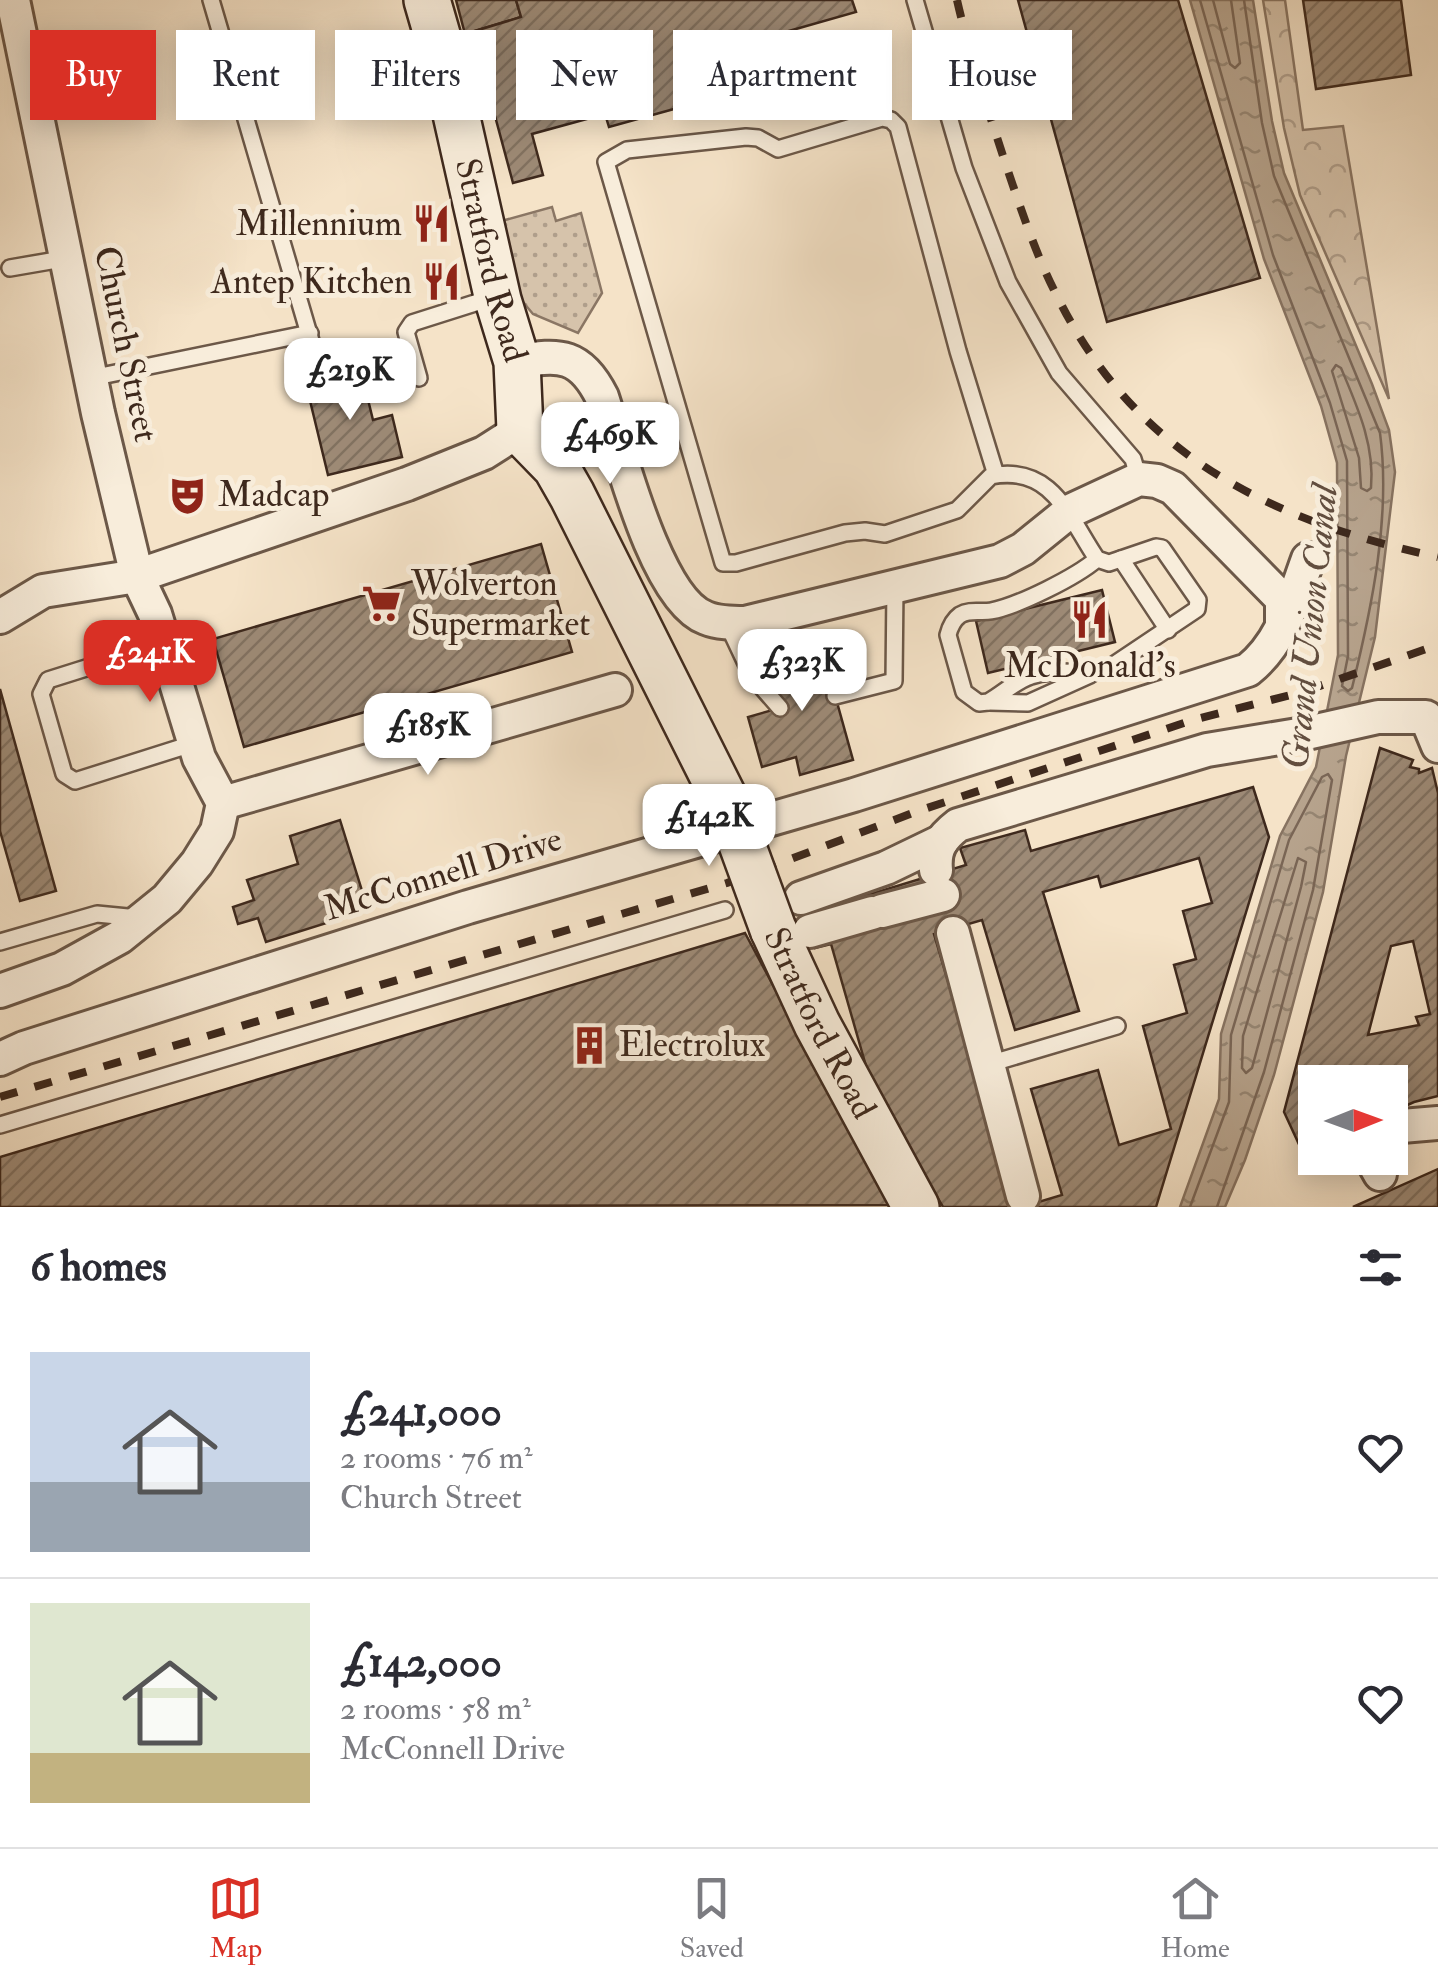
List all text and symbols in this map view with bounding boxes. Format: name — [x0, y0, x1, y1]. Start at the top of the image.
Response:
chip: Buy — [30, 30, 156, 120]
chip: Rent — [176, 30, 315, 120]
chip: Filters — [335, 30, 496, 120]
chip: New — [516, 30, 653, 120]
chip: Apartment — [673, 30, 892, 120]
chip: House — [912, 30, 1072, 120]
street label: Stratford Road — [445, 154, 538, 367]
place label: Millennium — [236, 202, 402, 246]
restaurant icon: Millennium — [411, 203, 453, 245]
street label: Church Street — [84, 242, 168, 446]
place label: Antep Kitchen — [210, 260, 412, 304]
restaurant icon: Antep Kitchen — [421, 261, 463, 303]
pin: £219K — [280, 338, 420, 423]
text: £219K — [306, 350, 394, 390]
pin: £469K — [540, 402, 680, 487]
text: £469K — [563, 414, 657, 454]
place label: Madcap — [218, 473, 329, 517]
theatre icon: Madcap — [167, 474, 209, 516]
water label: Grand Union Canal — [1271, 479, 1349, 772]
place label: Wolverton Supermarket — [410, 562, 590, 646]
supermarket icon: Wolverton Supermarket — [360, 583, 402, 625]
restaurant icon: McDonald's — [1069, 598, 1111, 640]
pin: £241K — [80, 620, 220, 705]
pin: £323K — [732, 629, 872, 714]
text: £241K — [106, 632, 194, 672]
text: £323K — [760, 641, 844, 681]
place label: McDonald's — [1004, 644, 1176, 688]
pin: £185K — [358, 693, 498, 778]
text: £185K — [386, 705, 470, 745]
pin: £142K — [639, 784, 779, 869]
text: £142K — [665, 796, 753, 836]
street label: McConnell Drive — [319, 817, 567, 931]
street label: Stratford Road — [753, 921, 886, 1126]
place label: Electrolux — [619, 1023, 766, 1067]
building icon: Electrolux — [568, 1024, 610, 1066]
north arrow — [1298, 1065, 1408, 1175]
map controls — [1298, 1065, 1408, 1175]
icon: filters — [1353, 1240, 1408, 1295]
text: 6 homes — [30, 1241, 167, 1293]
text: £241,000 — [340, 1386, 502, 1438]
icon: home — [110, 1392, 230, 1512]
icon: heart — [1353, 1425, 1408, 1480]
text: 2 rooms · 76 m² — [340, 1438, 533, 1478]
text: Church Street — [340, 1478, 522, 1518]
text: £142,000 — [340, 1637, 502, 1689]
icon: home — [110, 1643, 230, 1763]
icon: heart — [1353, 1676, 1408, 1731]
text: 2 rooms · 58 m² — [340, 1689, 531, 1729]
text: McConnell Drive — [340, 1729, 565, 1769]
tab: Map — [208, 1871, 263, 1966]
tab: Saved — [680, 1871, 744, 1966]
tab: Home — [1160, 1871, 1230, 1966]

